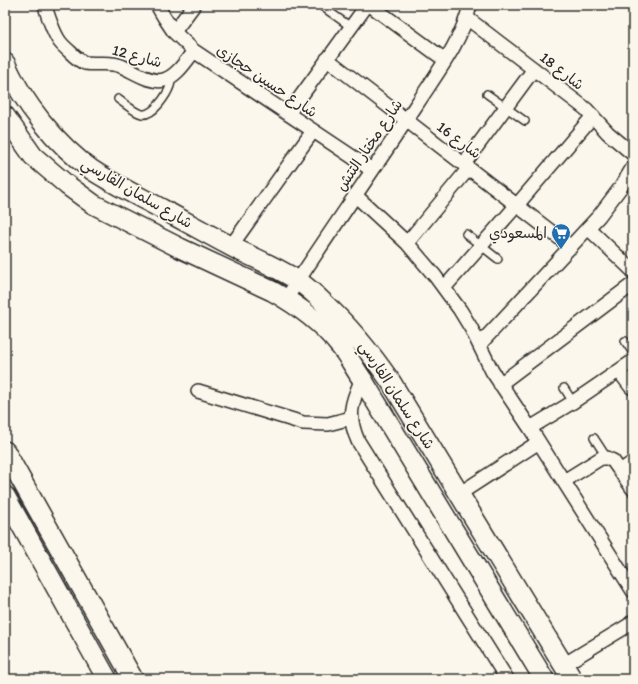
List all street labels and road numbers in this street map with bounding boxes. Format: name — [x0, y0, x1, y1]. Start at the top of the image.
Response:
street label: شارع 12 — [110, 41, 164, 72]
street label: شارع حسين حجازى — [213, 41, 321, 122]
street label: شارع 18 — [536, 48, 588, 95]
street label: شارع مختار التتش — [332, 96, 407, 195]
street label: شارع 16 — [433, 118, 485, 163]
street label: شارع سلمان الفارسي — [76, 154, 196, 236]
street label: شارع سلمان الفارسي — [352, 338, 439, 455]

